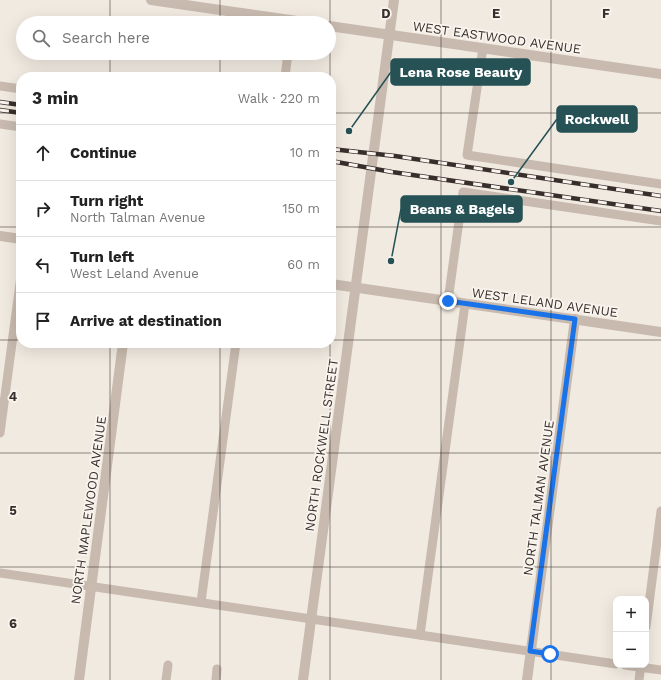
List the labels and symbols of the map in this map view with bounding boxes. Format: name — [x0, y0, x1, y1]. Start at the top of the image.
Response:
text: D — [381, 6, 391, 21]
text: E — [492, 6, 500, 21]
text: F — [602, 6, 610, 21]
street label: WEST EASTWOOD AVENUE — [412, 18, 582, 57]
callout: Lena Rose Beauty — [391, 59, 530, 85]
text: Lena Rose Beauty — [399, 64, 523, 80]
callout: Rockwell — [557, 106, 637, 132]
text: Rockwell — [565, 111, 630, 127]
callout: Beans & Bagels — [401, 196, 522, 222]
text: Beans & Bagels — [410, 201, 515, 217]
street label: WEST LELAND AVENUE — [471, 285, 619, 320]
route end — [439, 292, 457, 310]
street label: NORTH ROCKWELL STREET — [302, 357, 341, 533]
text: 4 — [9, 389, 18, 404]
street label: NORTH MAPLEWOOD AVENUE — [68, 415, 109, 605]
street label: NORTH TALMAN AVENUE — [520, 419, 557, 577]
text: 5 — [9, 503, 17, 518]
text: 6 — [9, 616, 17, 631]
route start — [541, 645, 559, 663]

